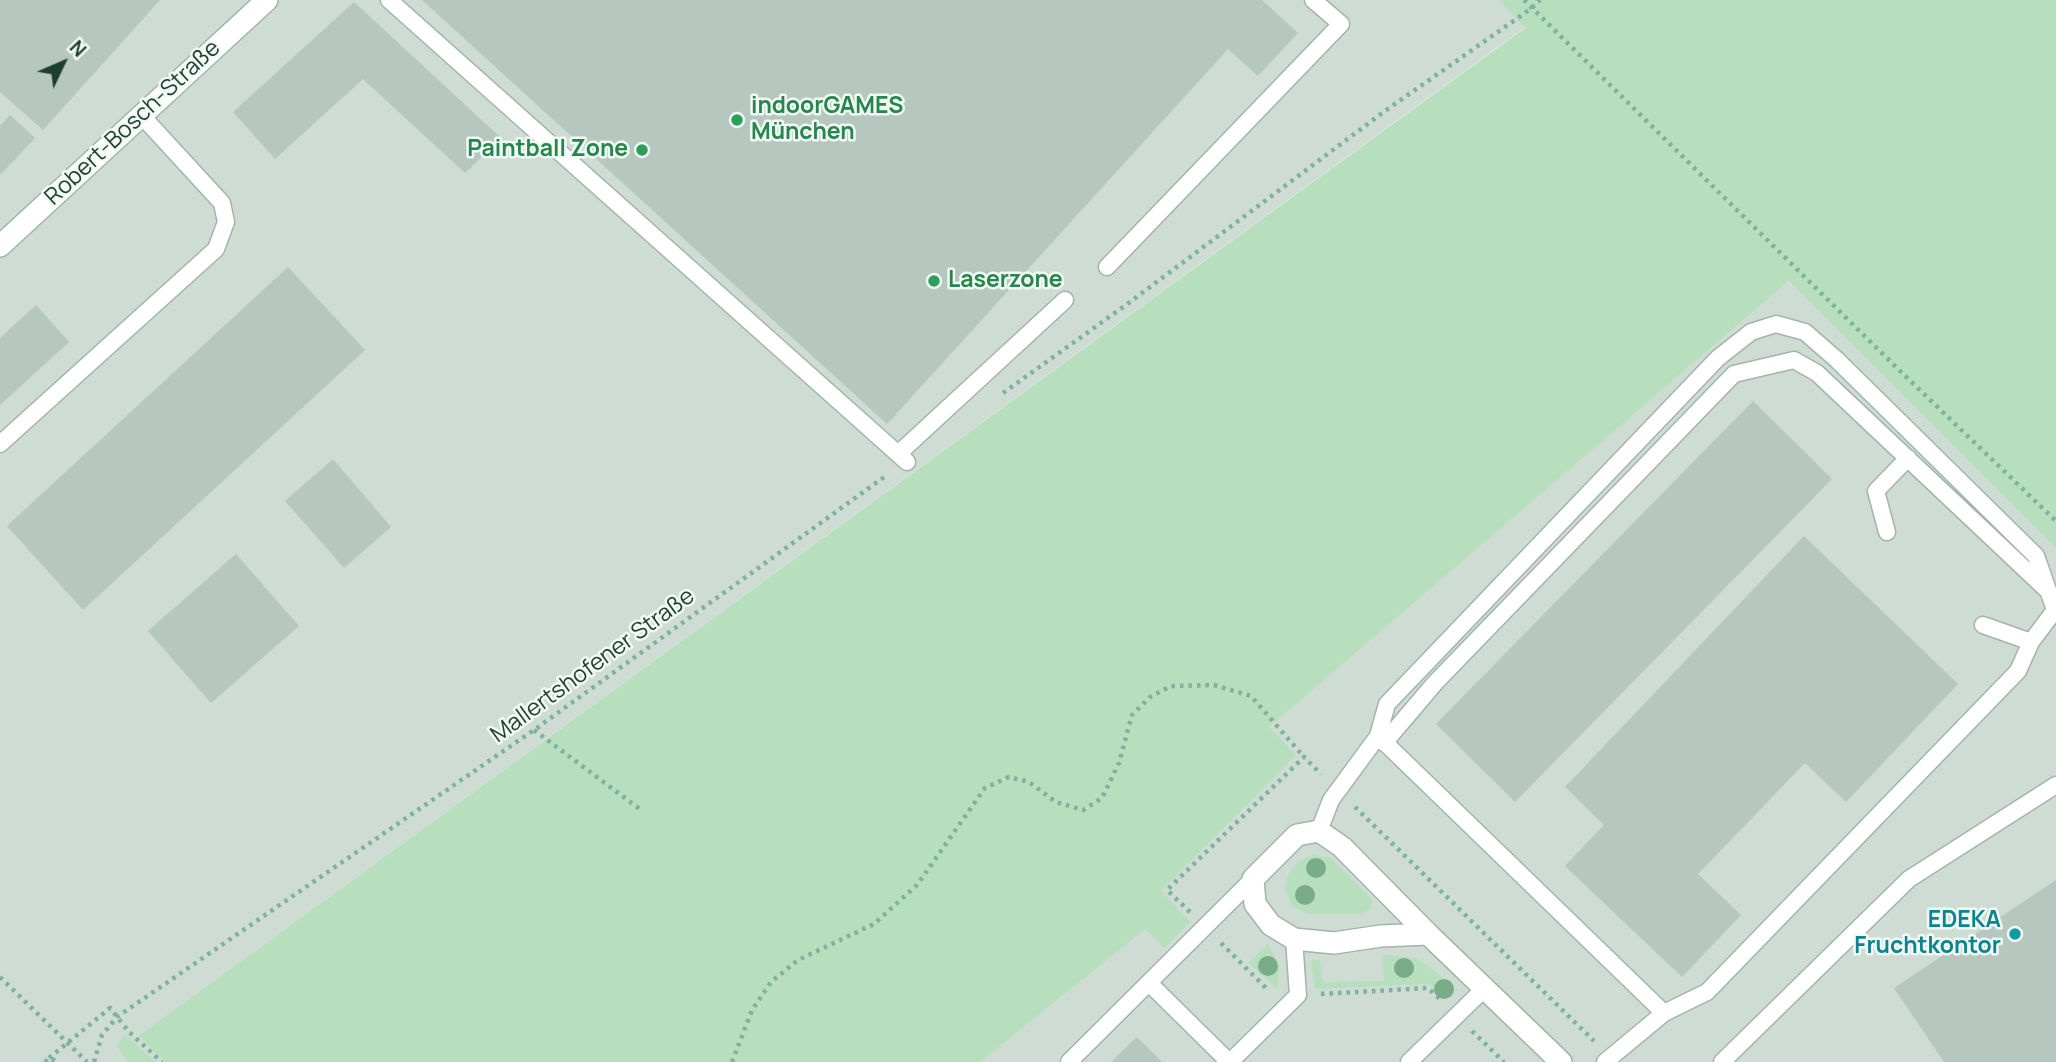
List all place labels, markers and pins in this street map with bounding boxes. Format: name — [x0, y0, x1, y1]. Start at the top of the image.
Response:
place label: indoorGAMES München — [751, 93, 903, 147]
marker: indoorGAMES München — [729, 112, 745, 128]
place label: Paintball Zone — [467, 136, 628, 164]
marker: Paintball Zone — [634, 142, 650, 158]
place label: Laserzone — [948, 267, 1063, 295]
marker: Laserzone — [926, 273, 942, 289]
place label: EDEKA Fruchtkontor — [1854, 907, 2001, 961]
marker: EDEKA Fruchtkontor — [2007, 926, 2023, 942]

